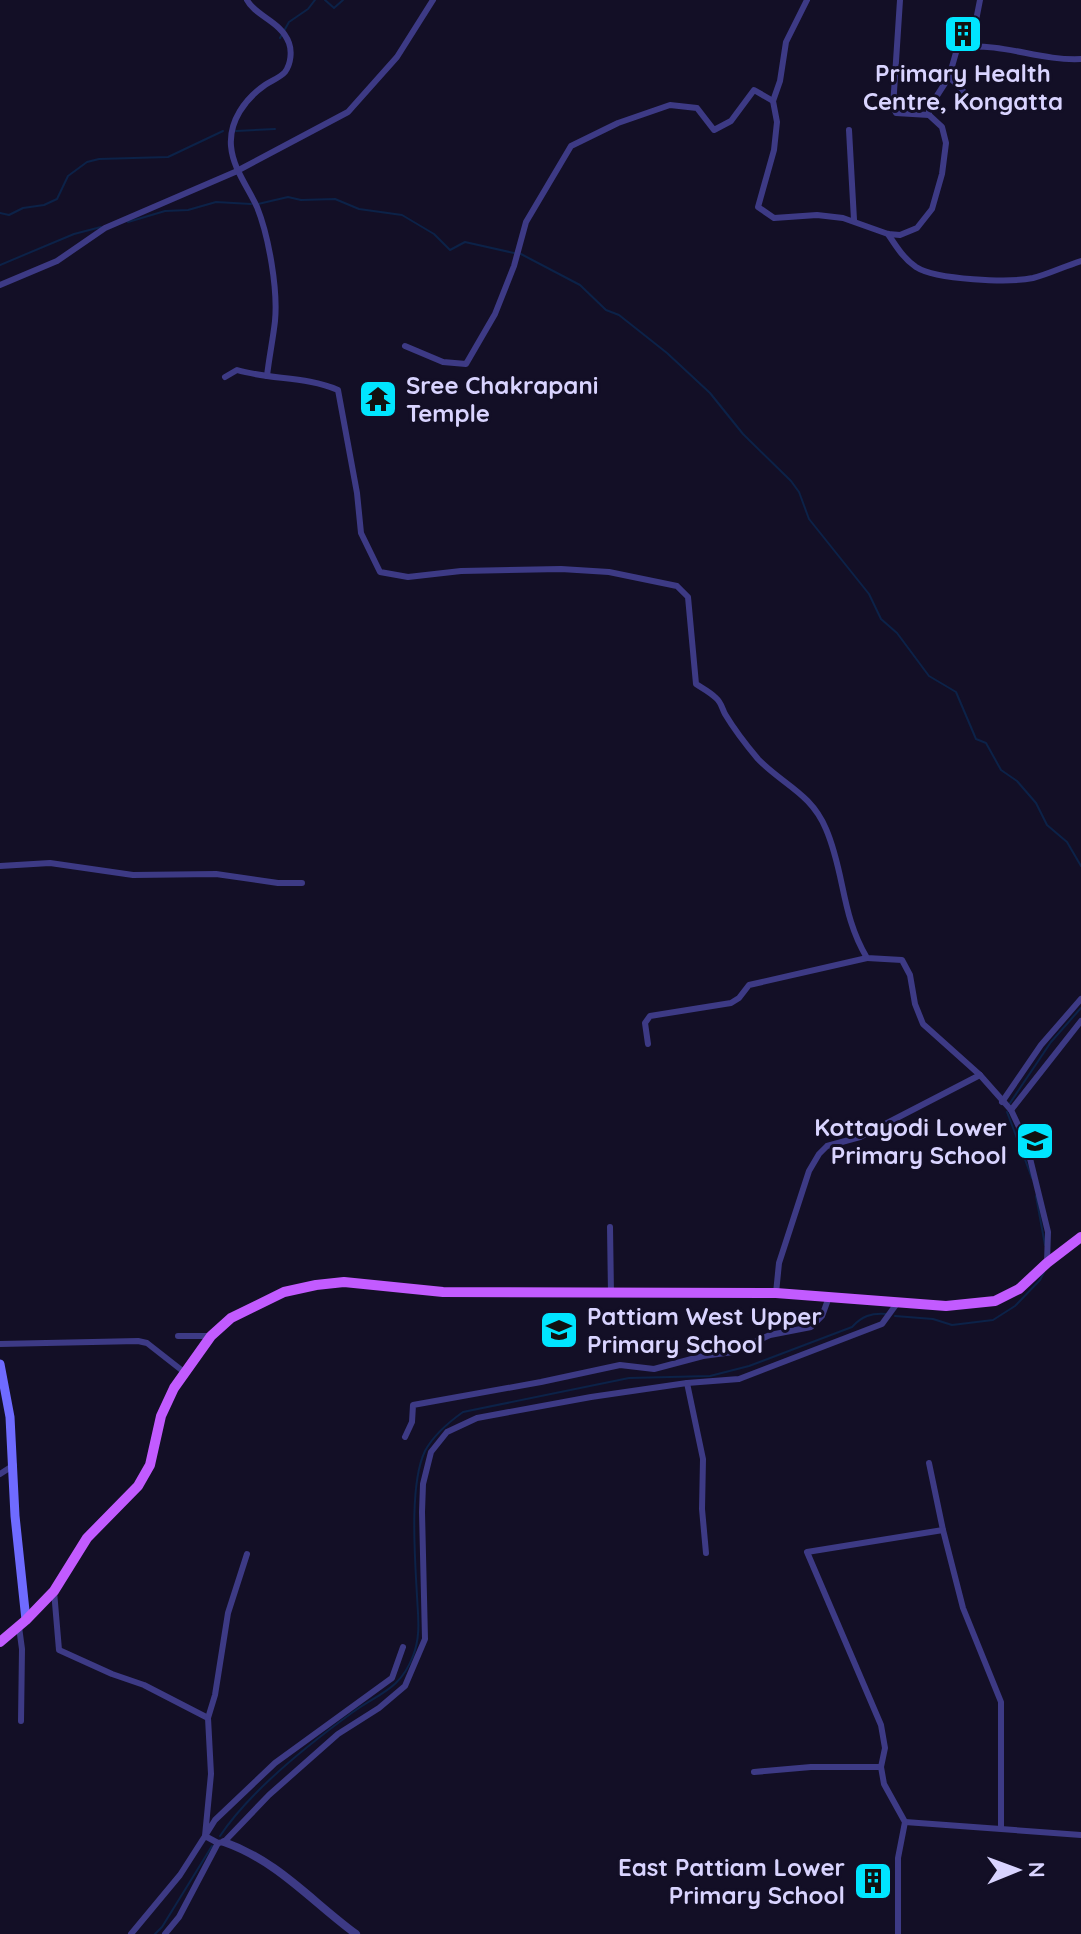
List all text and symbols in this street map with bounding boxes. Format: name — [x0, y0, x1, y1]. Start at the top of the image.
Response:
building icon: Primary Health Centre, Kongatta — [942, 13, 984, 55]
place label: Primary Health Centre, Kongatta — [863, 58, 1063, 116]
place label: Sree Chakrapani Temple — [406, 370, 598, 428]
temple icon: Sree Chakrapani Temple — [357, 378, 399, 420]
place label: Kottayodi Lower Primary School — [814, 1112, 1007, 1170]
school or university icon: Kottayodi Lower Primary School — [1014, 1120, 1056, 1162]
place label: Pattiam West Upper Primary School — [587, 1301, 822, 1359]
school or university icon: Pattiam West Upper Primary School — [538, 1309, 580, 1351]
north arrow — [977, 1830, 1057, 1910]
place label: East Pattiam Lower Primary School — [618, 1852, 845, 1910]
building icon: East Pattiam Lower Primary School — [852, 1860, 894, 1902]
text: N — [1023, 1861, 1051, 1878]

